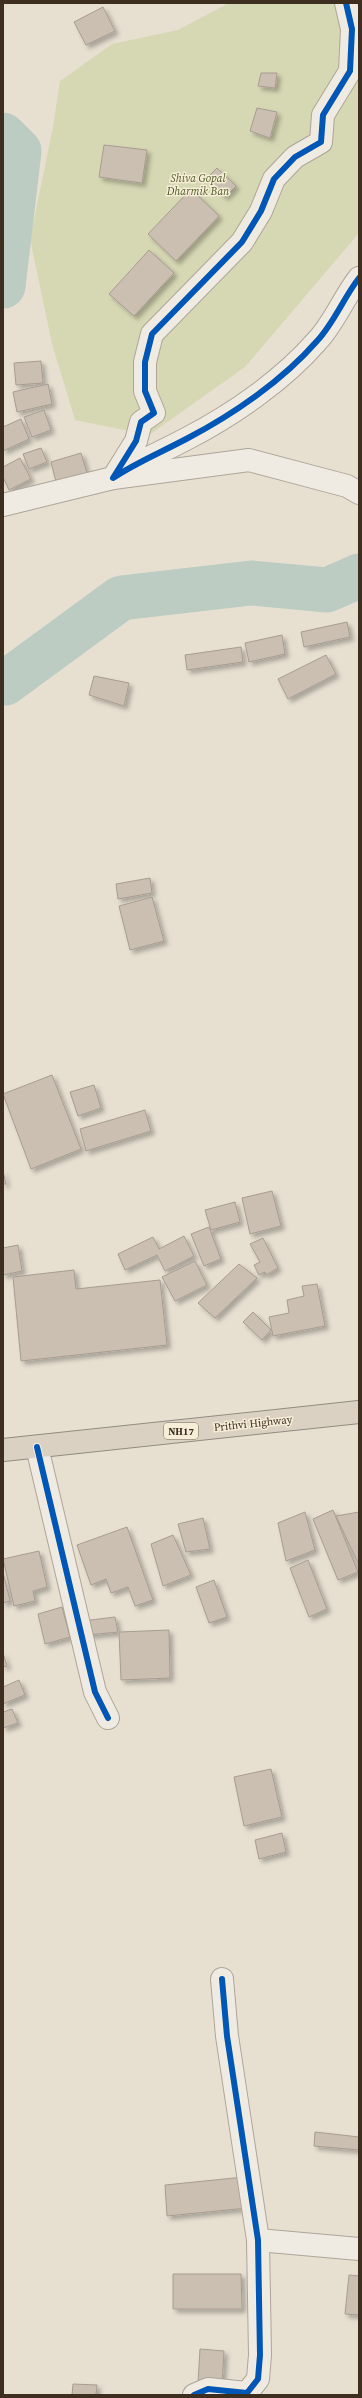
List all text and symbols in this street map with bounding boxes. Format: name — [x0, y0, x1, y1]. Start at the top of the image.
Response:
park label: Shiva Gopal Dharmik Ban — [166, 171, 230, 199]
street label: Prithvi Highway — [213, 1412, 293, 1435]
road number: NH17 — [164, 1423, 198, 1439]

